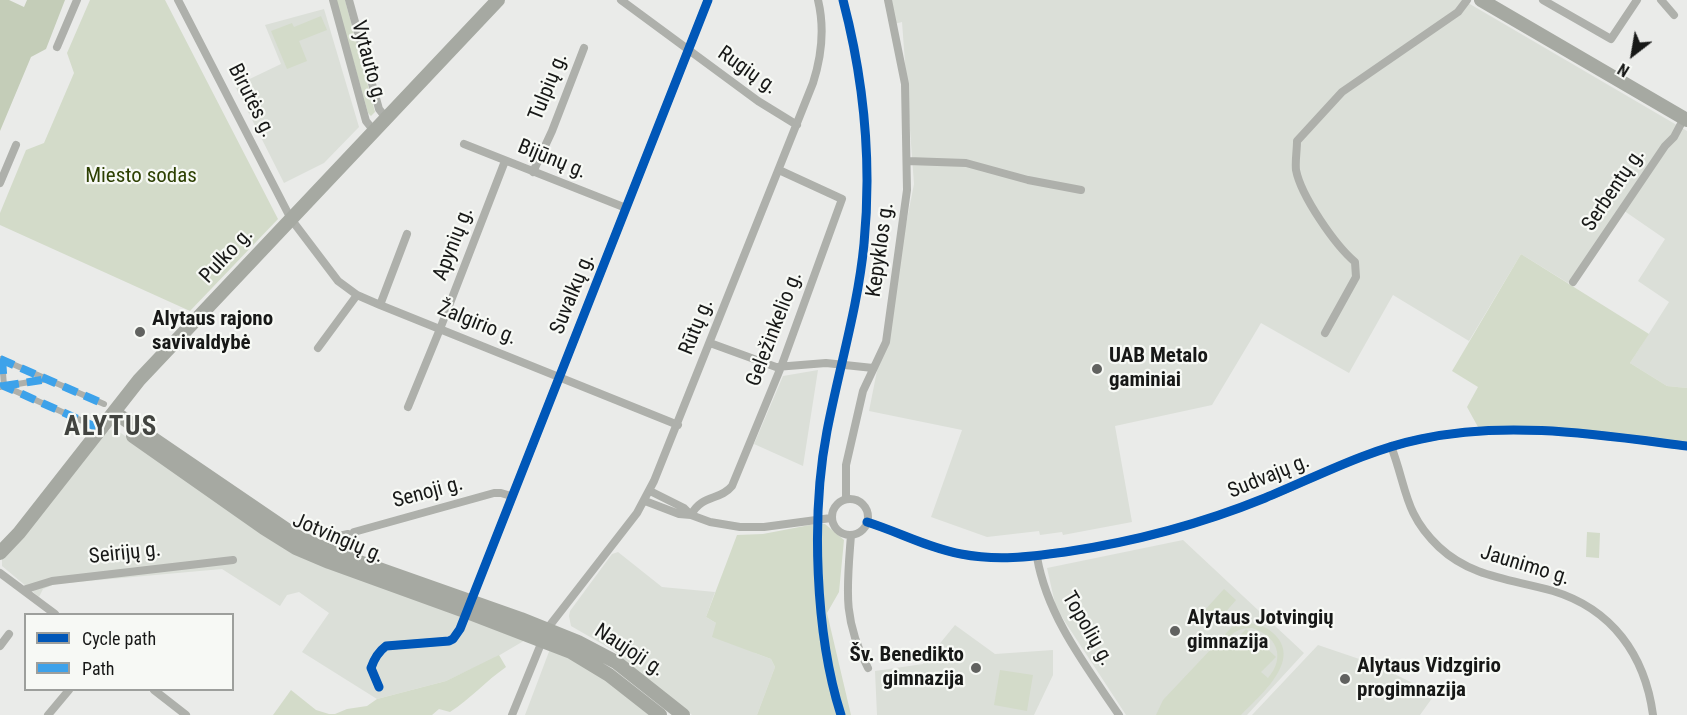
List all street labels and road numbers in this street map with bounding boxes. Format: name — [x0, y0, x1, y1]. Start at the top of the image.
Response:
street label: Vytauto g. — [345, 18, 391, 106]
street label: Rugių g. — [712, 41, 782, 101]
street label: Tulpių g. — [524, 49, 574, 125]
street label: Birutės g. — [222, 60, 280, 142]
street label: Bijūnų g. — [514, 135, 590, 185]
street label: Serbentų g. — [1577, 144, 1651, 236]
street label: Kepyklos g. — [862, 201, 900, 299]
street label: Apynių g. — [428, 204, 480, 284]
street label: Pulko g. — [195, 223, 259, 289]
street label: Suvalkų g. — [545, 250, 601, 338]
street label: Geležinkelio g. — [742, 268, 808, 390]
street label: Rūtų g. — [674, 295, 720, 359]
street label: Žalgirio g. — [434, 297, 520, 351]
street label: Sudvajų g. — [1224, 449, 1314, 505]
street label: Senoji g. — [390, 472, 466, 514]
street label: Jotvingių g. — [288, 508, 388, 570]
street label: Seirijų g. — [88, 538, 162, 570]
street label: Jaunimo g. — [1477, 540, 1573, 592]
street label: Topolių g. — [1056, 587, 1118, 671]
street label: Naujoji g. — [589, 619, 669, 683]

